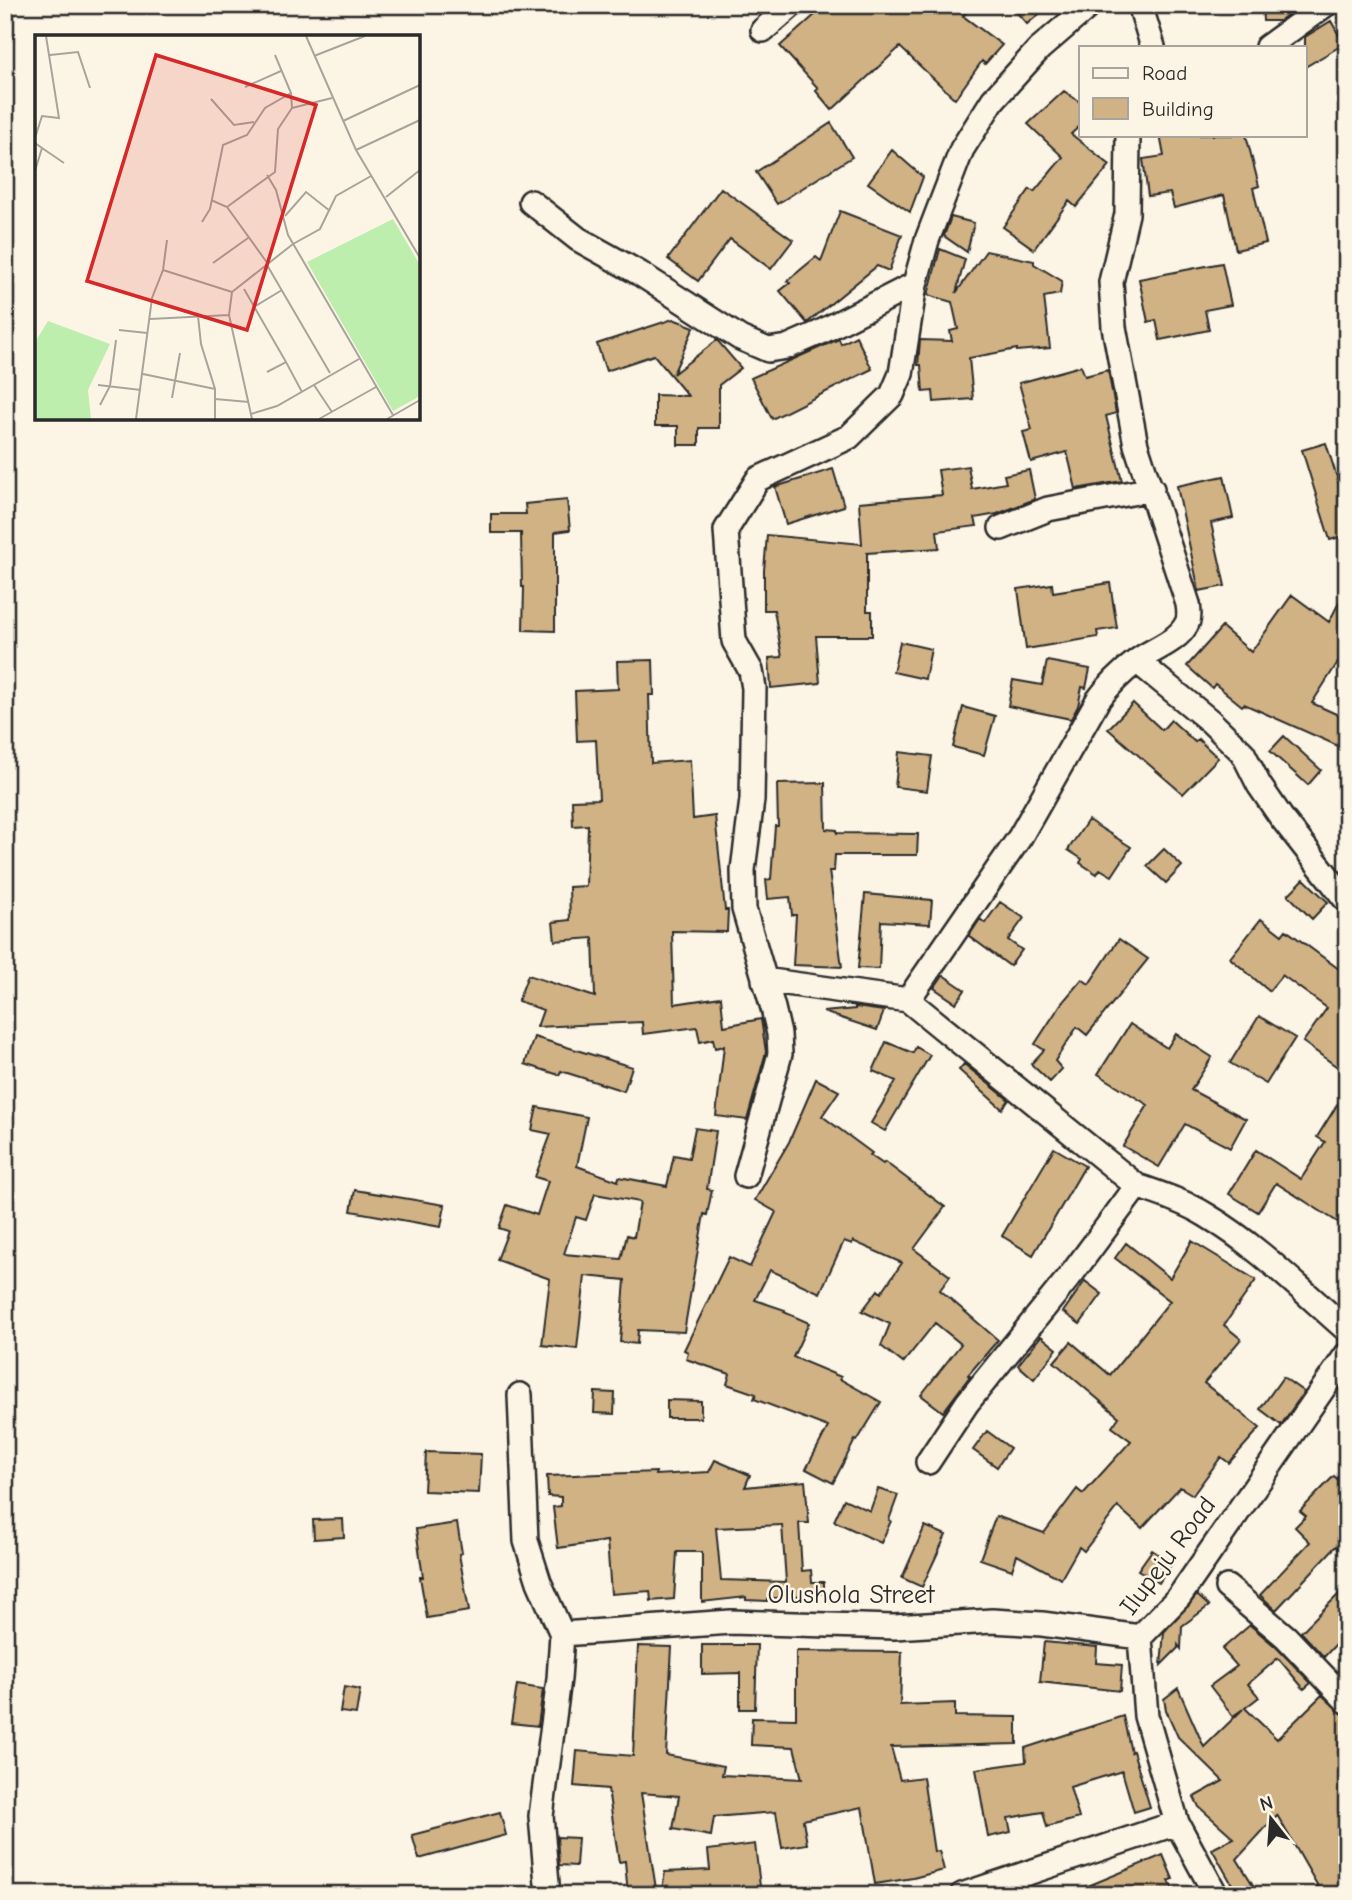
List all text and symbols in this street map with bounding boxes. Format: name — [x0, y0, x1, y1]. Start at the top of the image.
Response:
inset map — [35, 35, 420, 420]
legend — [1079, 46, 1306, 136]
text: Road — [1142, 61, 1187, 85]
text: Building — [1142, 97, 1214, 121]
street label: Ilupeju Road — [1114, 1491, 1222, 1621]
street label: Olushola Street — [767, 1580, 936, 1610]
north arrow — [1236, 1784, 1306, 1854]
text: N — [1257, 1791, 1275, 1816]

